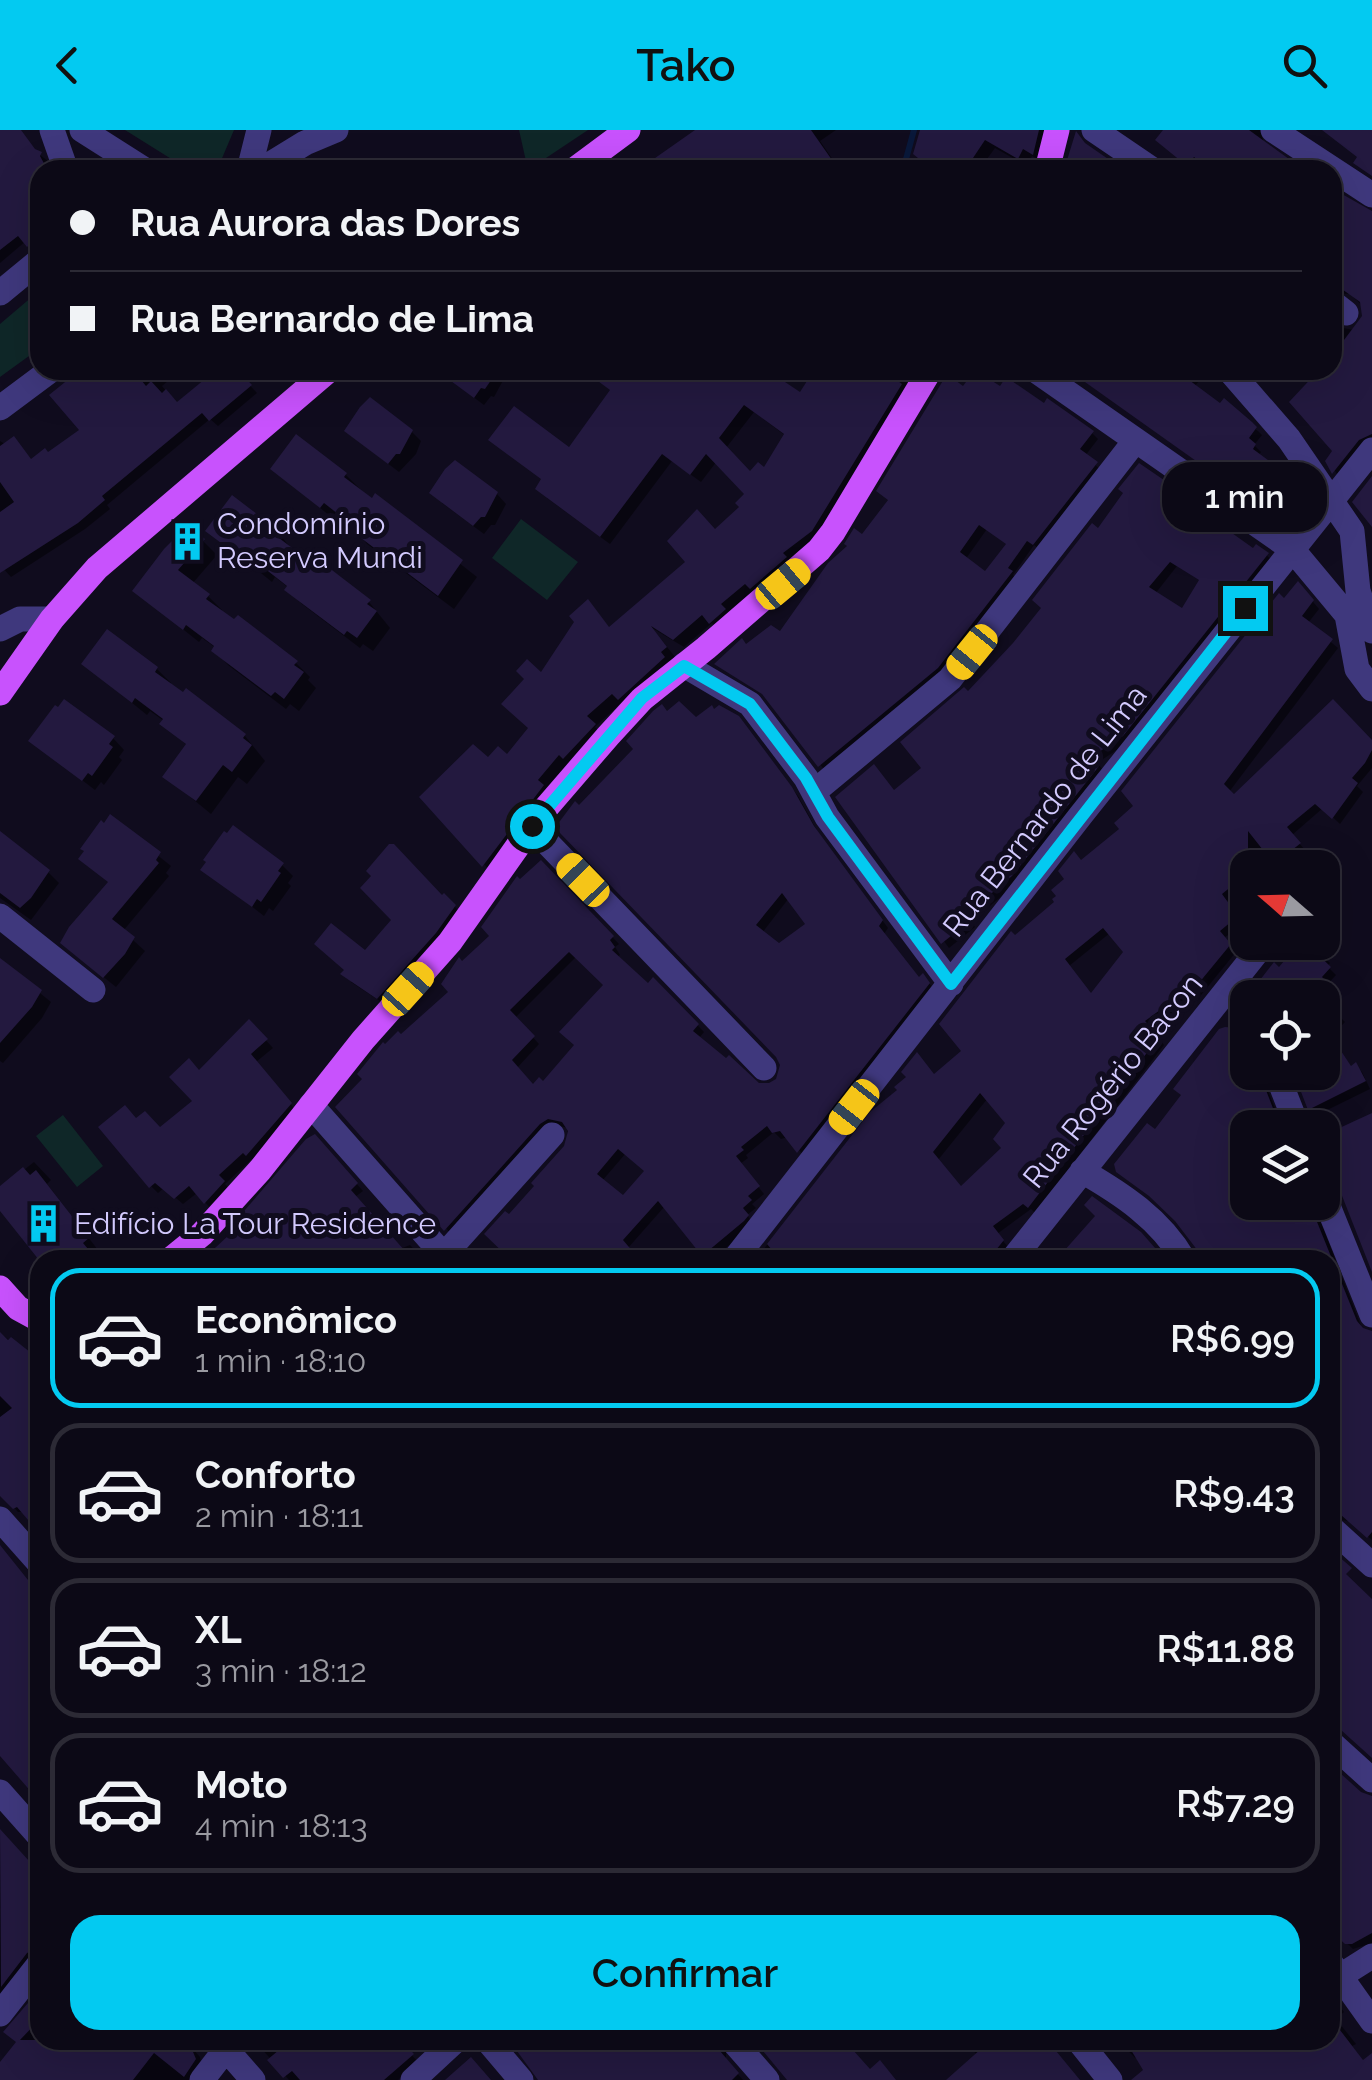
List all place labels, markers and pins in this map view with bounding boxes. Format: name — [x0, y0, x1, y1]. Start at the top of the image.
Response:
place label: Condomínio Reserva Mundi — [217, 506, 423, 575]
building icon: Condomínio Reserva Mundi — [166, 520, 208, 562]
building icon: Edifício La Tour Residence — [23, 1203, 65, 1245]
place label: Edifício La Tour Residence — [74, 1206, 436, 1241]

